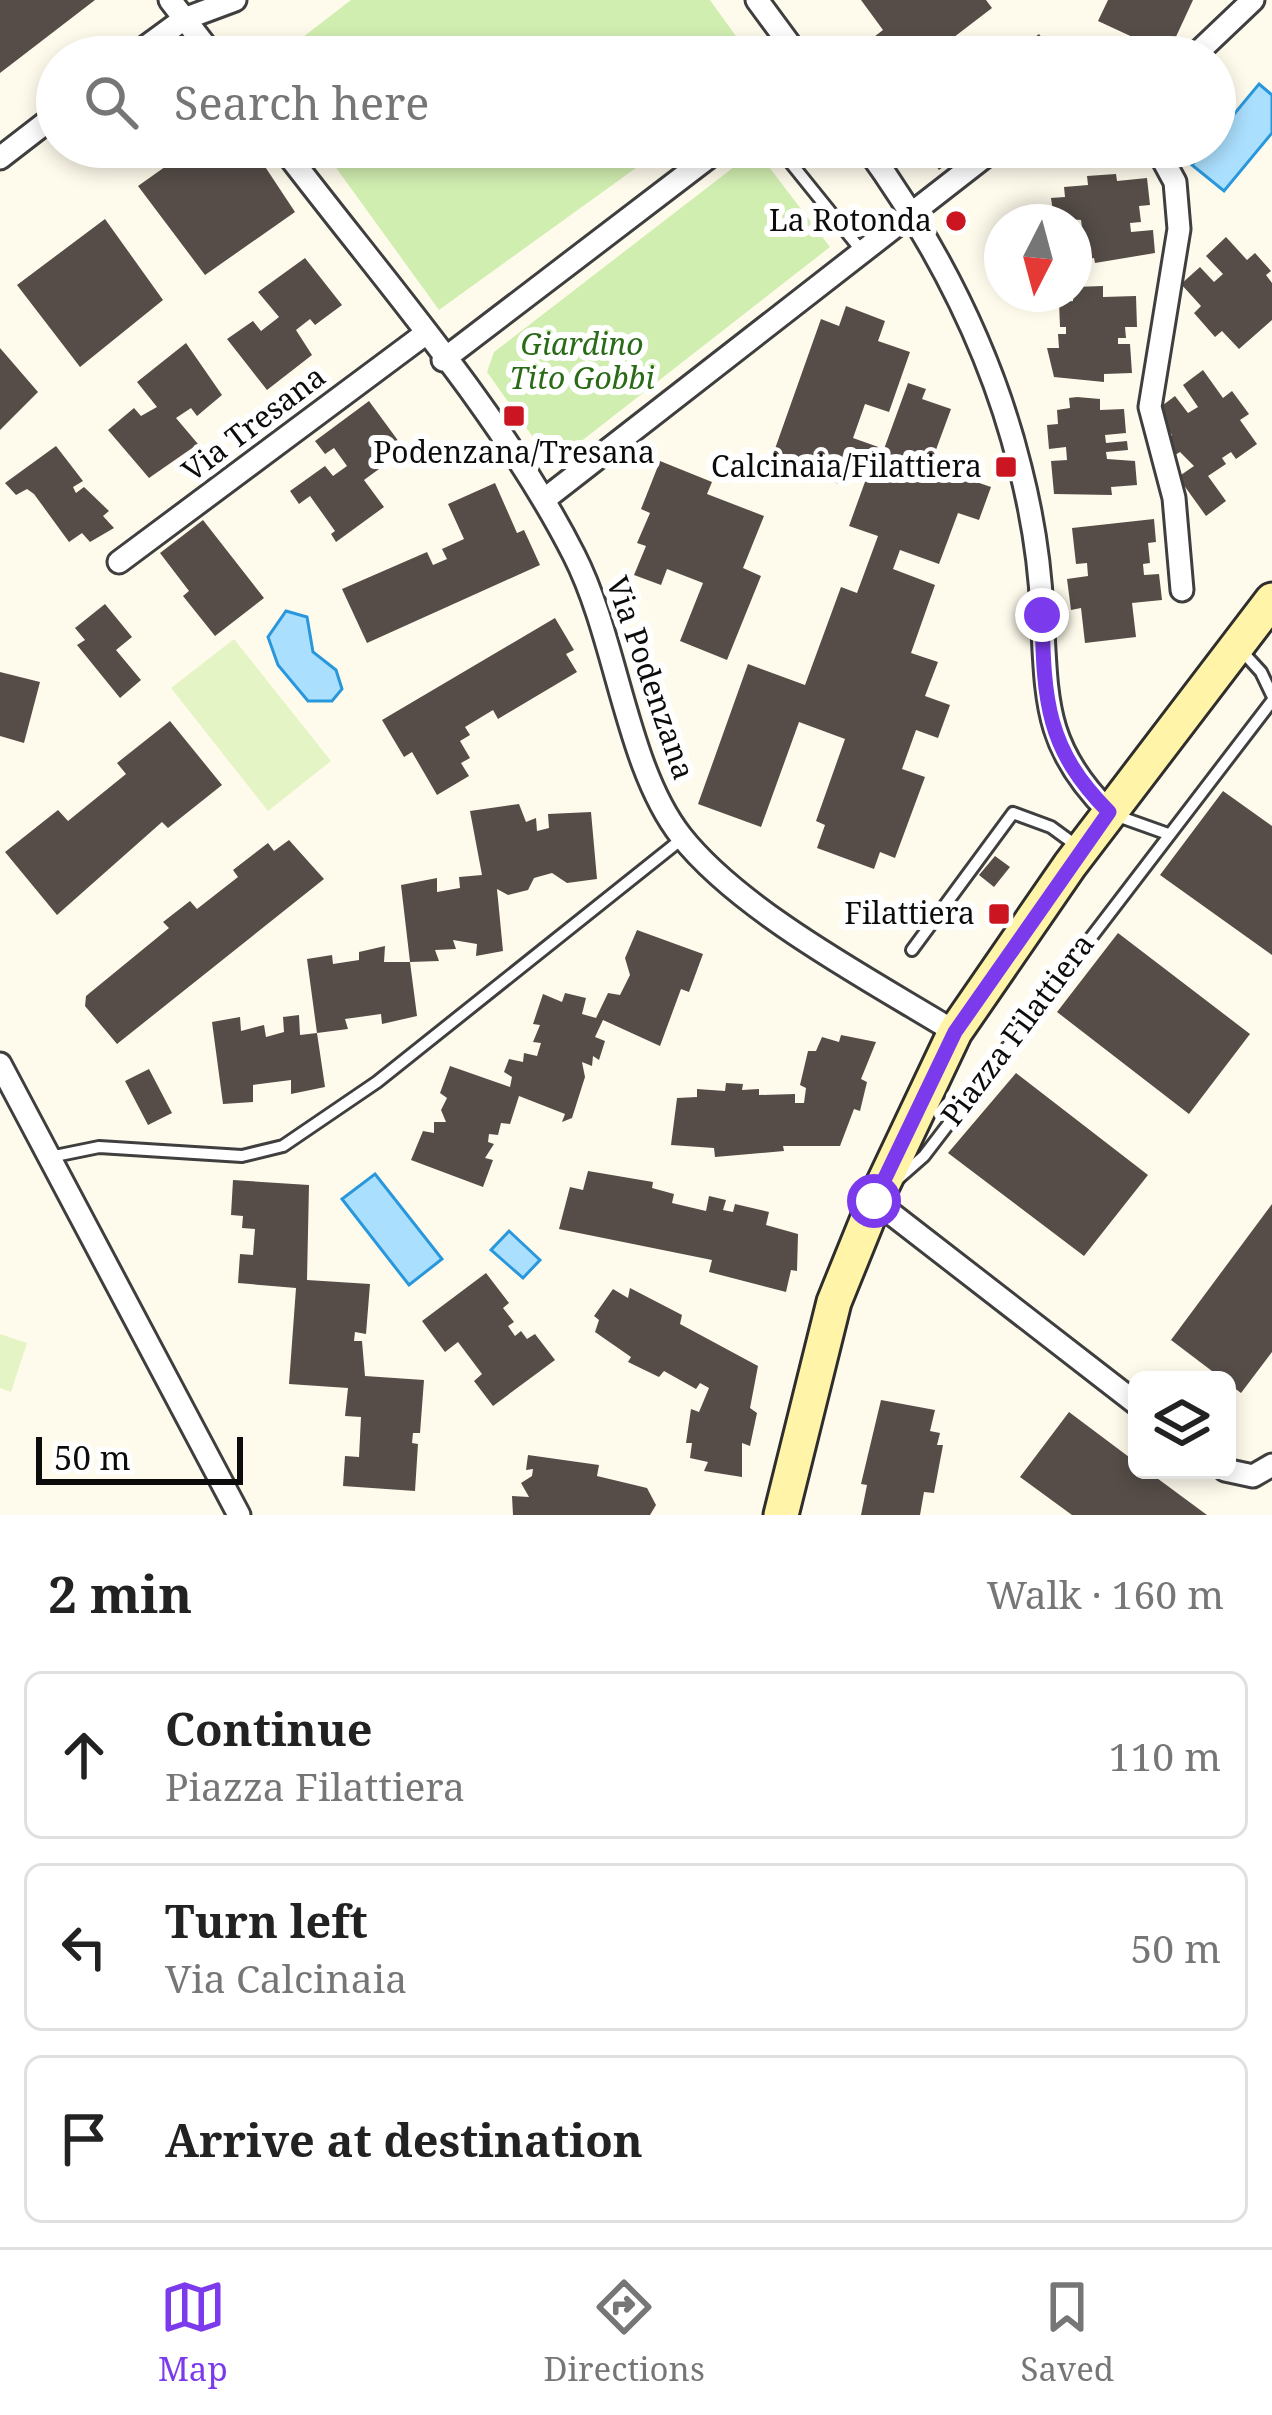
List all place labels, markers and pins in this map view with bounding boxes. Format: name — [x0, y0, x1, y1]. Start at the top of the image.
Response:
place label: La Rotonda — [769, 199, 932, 240]
marker: La Rotonda — [943, 208, 969, 234]
marker: Podenzana/Tresana — [501, 403, 527, 429]
place label: Podenzana/Tresana — [373, 431, 655, 472]
place label: Calcinaia/Filattiera — [711, 445, 982, 486]
marker: Calcinaia/Filattiera — [993, 454, 1019, 480]
place label: Filattiera — [844, 892, 975, 933]
marker: Filattiera — [986, 901, 1012, 927]

